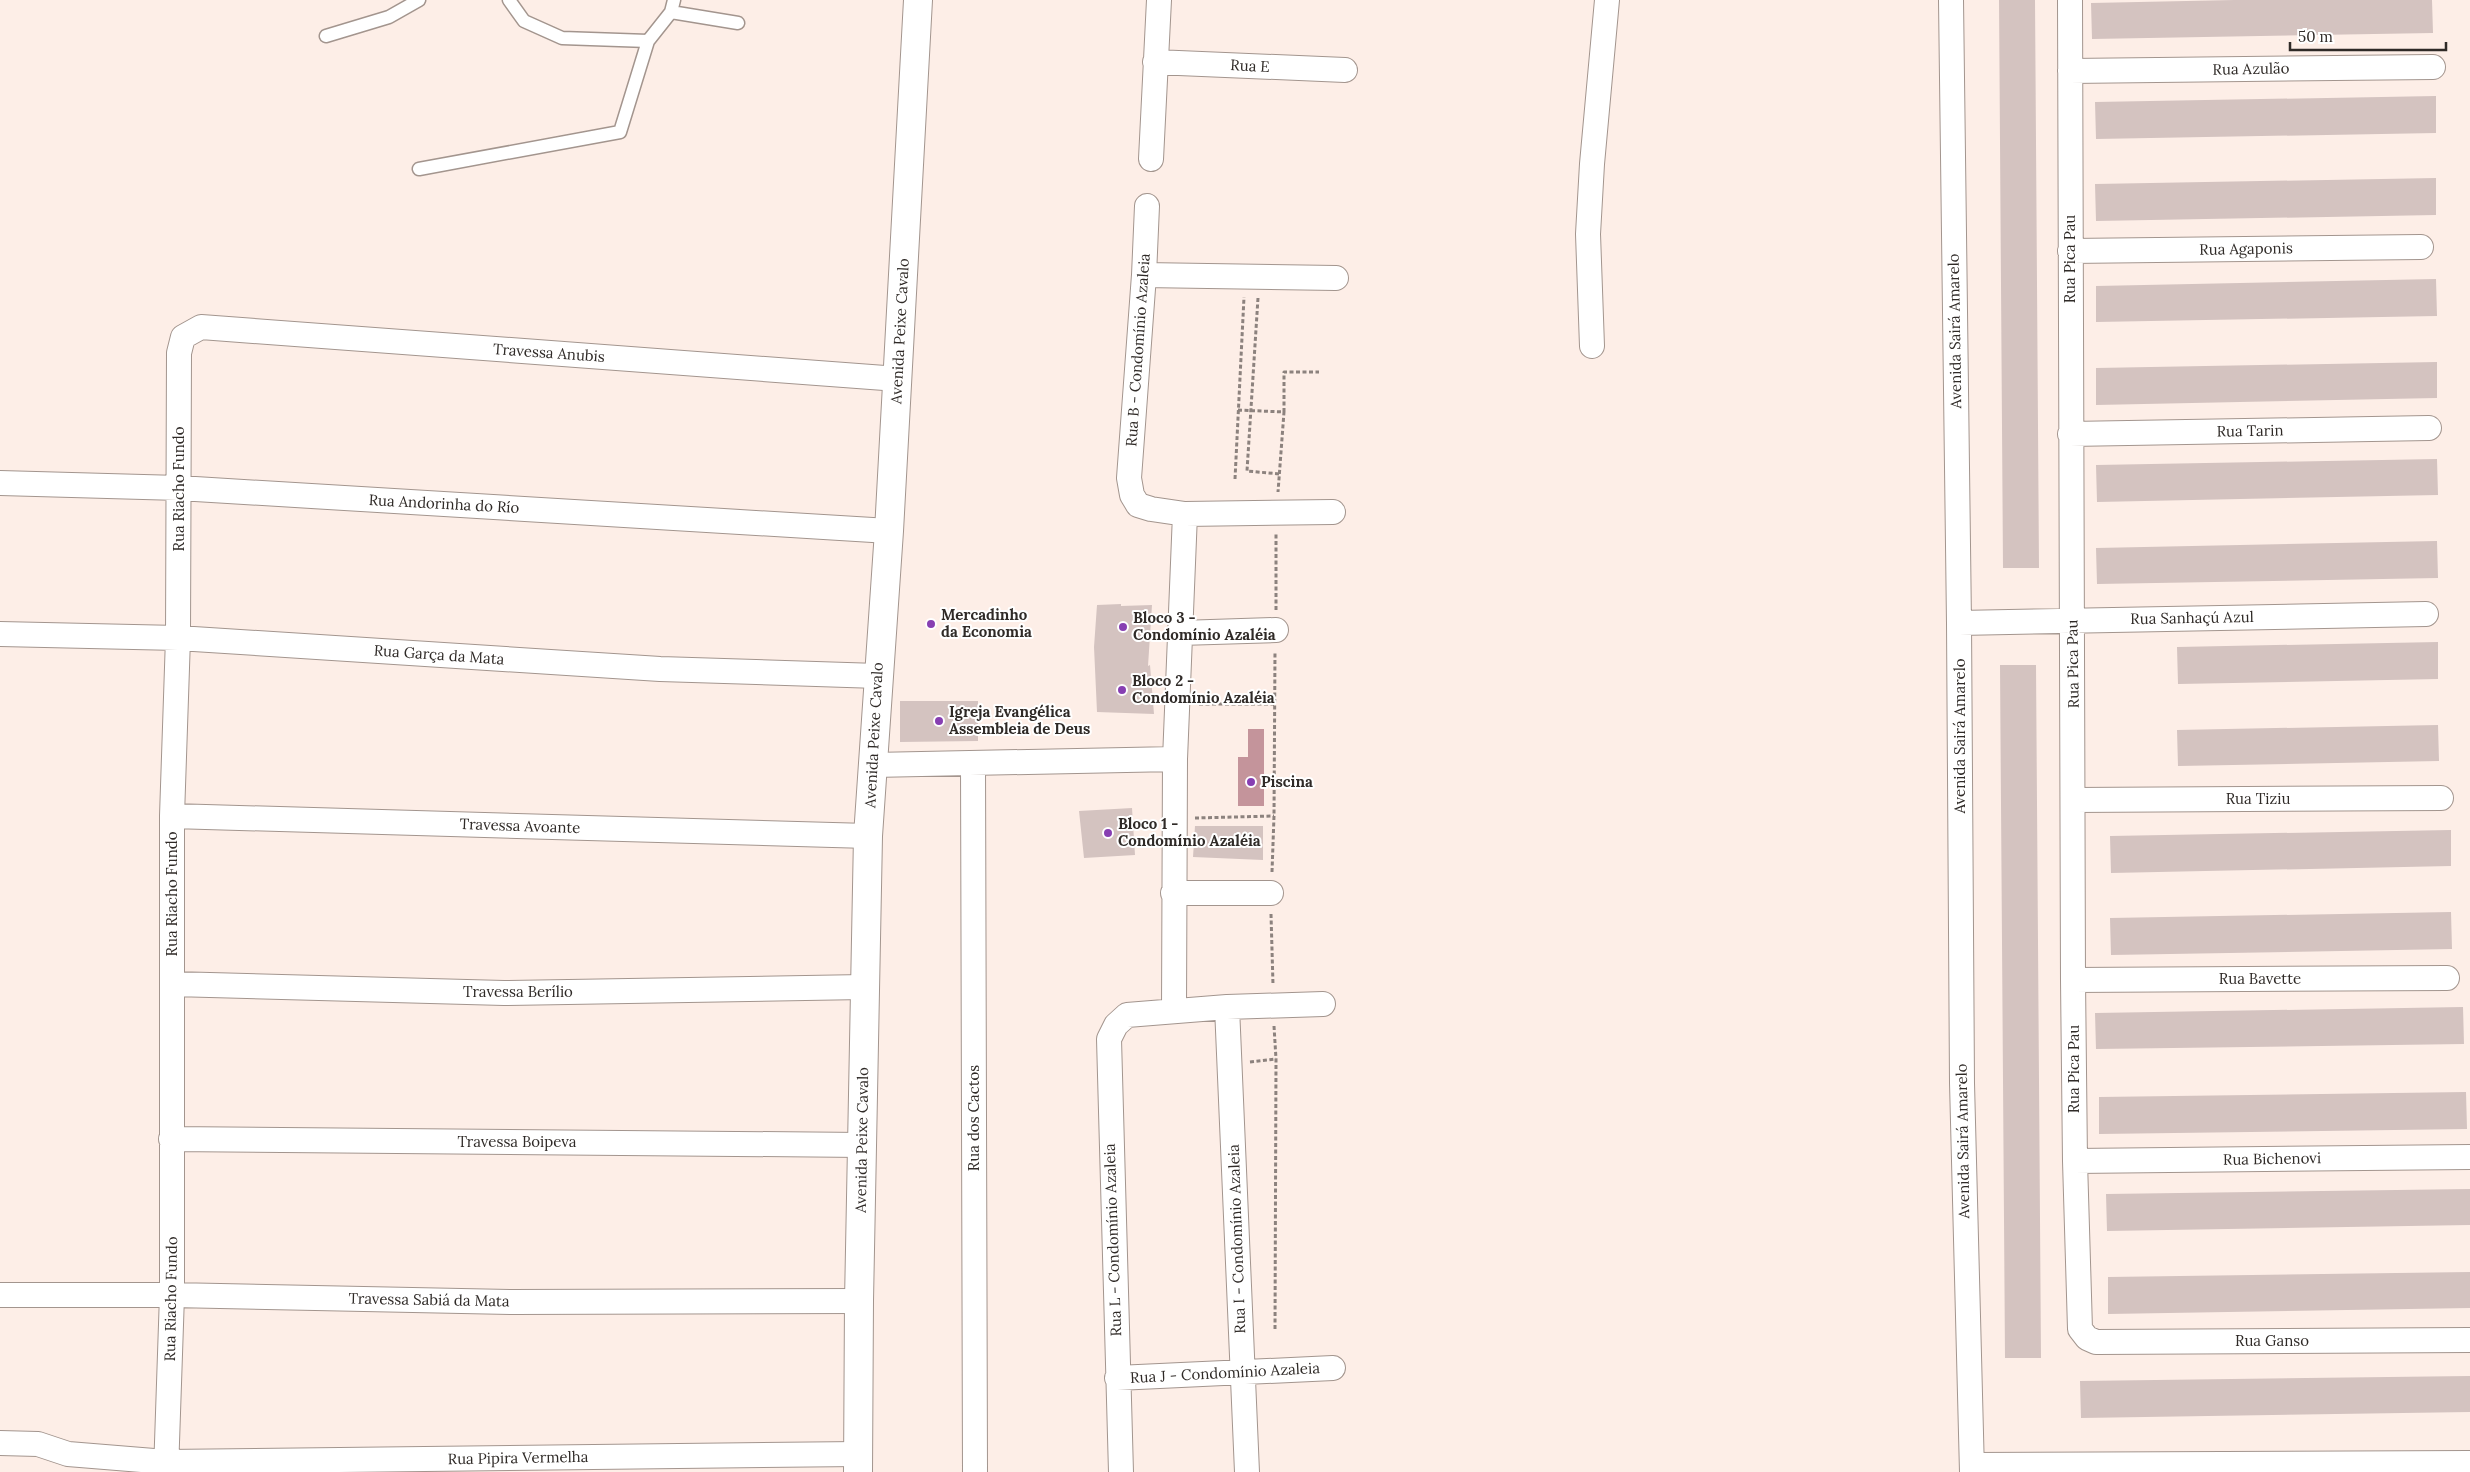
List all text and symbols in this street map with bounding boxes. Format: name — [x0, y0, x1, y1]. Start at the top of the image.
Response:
scale bar — [2290, 20, 2446, 52]
text: 50 m — [2298, 27, 2333, 46]
street label: Rua E — [1230, 55, 1270, 76]
street label: Rua Azulão — [2212, 58, 2290, 79]
street label: Rua Pica Pau — [2060, 215, 2079, 303]
street label: Rua Agaponis — [2199, 238, 2293, 259]
street label: Rua B - Condomínio Azaleia — [1121, 252, 1154, 447]
street label: Avenida Sairá Amarelo — [1944, 253, 1965, 410]
street label: Avenida Peixe Cavalo — [886, 257, 913, 405]
street label: Travessa Anubis — [493, 339, 606, 366]
street label: Rua Tarin — [2216, 420, 2284, 441]
street label: Rua Riacho Fundo — [169, 426, 188, 552]
street label: Rua Andorinha do Río — [368, 490, 520, 517]
place label: Mercadinho da Economia — [941, 605, 1032, 641]
street label: Rua Sanhaçú Azul — [2130, 607, 2254, 628]
place label: Bloco 3 - Condomínio Azaléia — [1133, 608, 1276, 644]
marker: Mercadinho da Economia — [925, 618, 937, 630]
street label: Rua Pica Pau — [2062, 620, 2083, 708]
marker: Bloco 3 - Condomínio Azaléia — [1117, 621, 1129, 633]
street label: Rua Garça da Mata — [373, 640, 505, 669]
street label: Avenida Sairá Amarelo — [1950, 658, 1969, 815]
street label: Avenida Peixe Cavalo — [860, 661, 887, 809]
place label: Bloco 2 - Condomínio Azaléia — [1132, 671, 1275, 707]
marker: Bloco 2 - Condomínio Azaléia — [1116, 684, 1128, 696]
place label: Igreja Evangélica Assembleia de Deus — [949, 702, 1090, 738]
marker: Igreja Evangélica Assembleia de Deus — [933, 715, 945, 727]
place label: Piscina — [1261, 772, 1313, 791]
marker: Piscina — [1245, 776, 1257, 788]
street label: Rua Tiziu — [2226, 789, 2290, 808]
street label: Travessa Avoante — [459, 814, 581, 837]
place label: Bloco 1 - Condomínio Azaléia — [1118, 814, 1261, 850]
marker: Bloco 1 - Condomínio Azaléia — [1102, 827, 1114, 839]
street label: Rua Riacho Fundo — [162, 831, 181, 957]
street label: Rua Bavette — [2219, 969, 2301, 988]
street label: Travessa Berílio — [463, 982, 573, 1001]
street label: Rua Pica Pau — [2064, 1025, 2083, 1113]
street label: Avenida Sairá Amarelo — [1952, 1063, 1973, 1220]
street label: Rua dos Cactos — [964, 1065, 983, 1171]
street label: Avenida Peixe Cavalo — [851, 1067, 872, 1214]
street label: Travessa Boipeva — [457, 1132, 577, 1151]
street label: Rua L - Condomínio Azaleia — [1100, 1143, 1125, 1337]
street label: Rua I - Condomínio Azaleia — [1224, 1144, 1249, 1334]
street label: Rua Bichenovi — [2223, 1148, 2321, 1169]
street label: Rua Riacho Fundo — [160, 1236, 181, 1362]
street label: Travessa Sabiá da Mata — [348, 1289, 510, 1310]
street label: Rua Ganso — [2235, 1331, 2309, 1350]
street label: Rua J - Condomínio Azaleia — [1130, 1358, 1321, 1387]
street label: Rua Pipira Vermelha — [447, 1447, 589, 1468]

